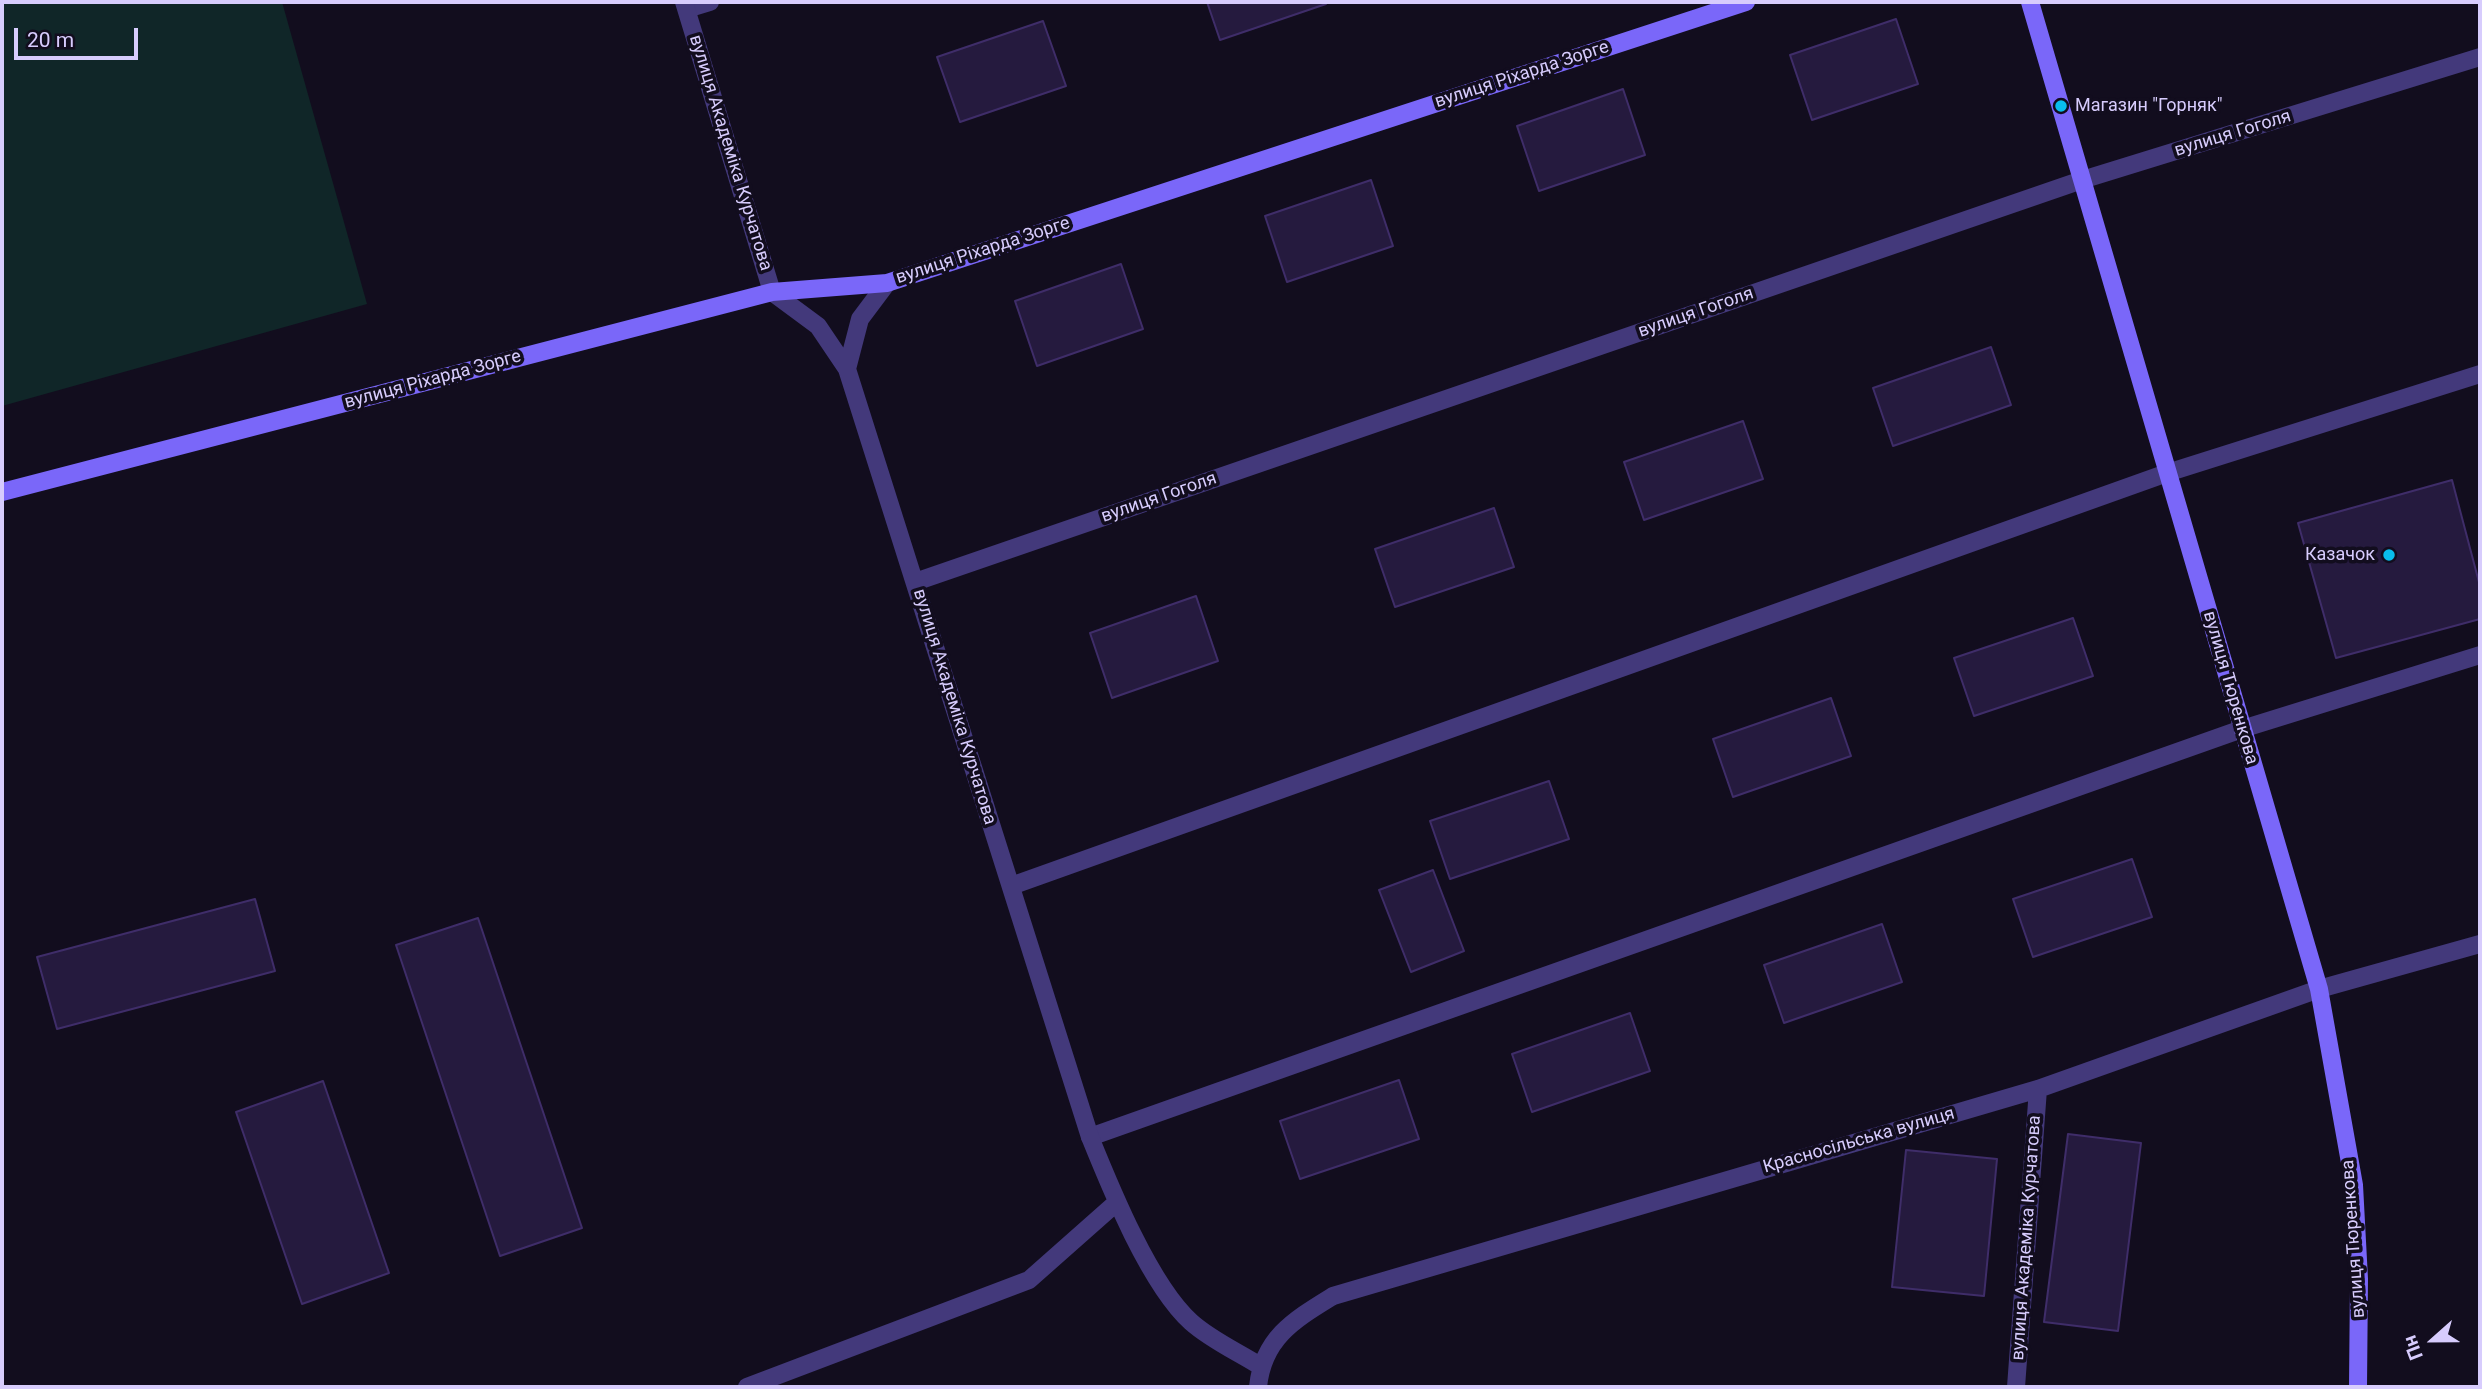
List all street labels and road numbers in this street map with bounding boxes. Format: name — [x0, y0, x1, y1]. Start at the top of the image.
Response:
street label: вулиця Академіка Курчатова — [684, 32, 776, 274]
street label: вулиця Ріхарда Зорге — [1432, 37, 1612, 113]
street label: вулиця Гоголя — [2172, 106, 2294, 162]
street label: вулиця Ріхарда Зорге — [893, 213, 1073, 289]
street label: вулиця Гоголя — [1635, 283, 1757, 343]
street label: вулиця Ріхарда Зорге — [342, 346, 524, 414]
street label: вулиця Гоголя — [1098, 468, 1220, 528]
street label: вулиця Академіка Курчатова — [908, 586, 1000, 828]
street label: вулиця Тюренкова — [2198, 609, 2262, 767]
street label: Красносільська вулиця — [1761, 1103, 1957, 1179]
street label: вулиця Академіка Курчатова — [2008, 1115, 2046, 1361]
street label: вулиця Тюренкова — [2338, 1159, 2370, 1319]

